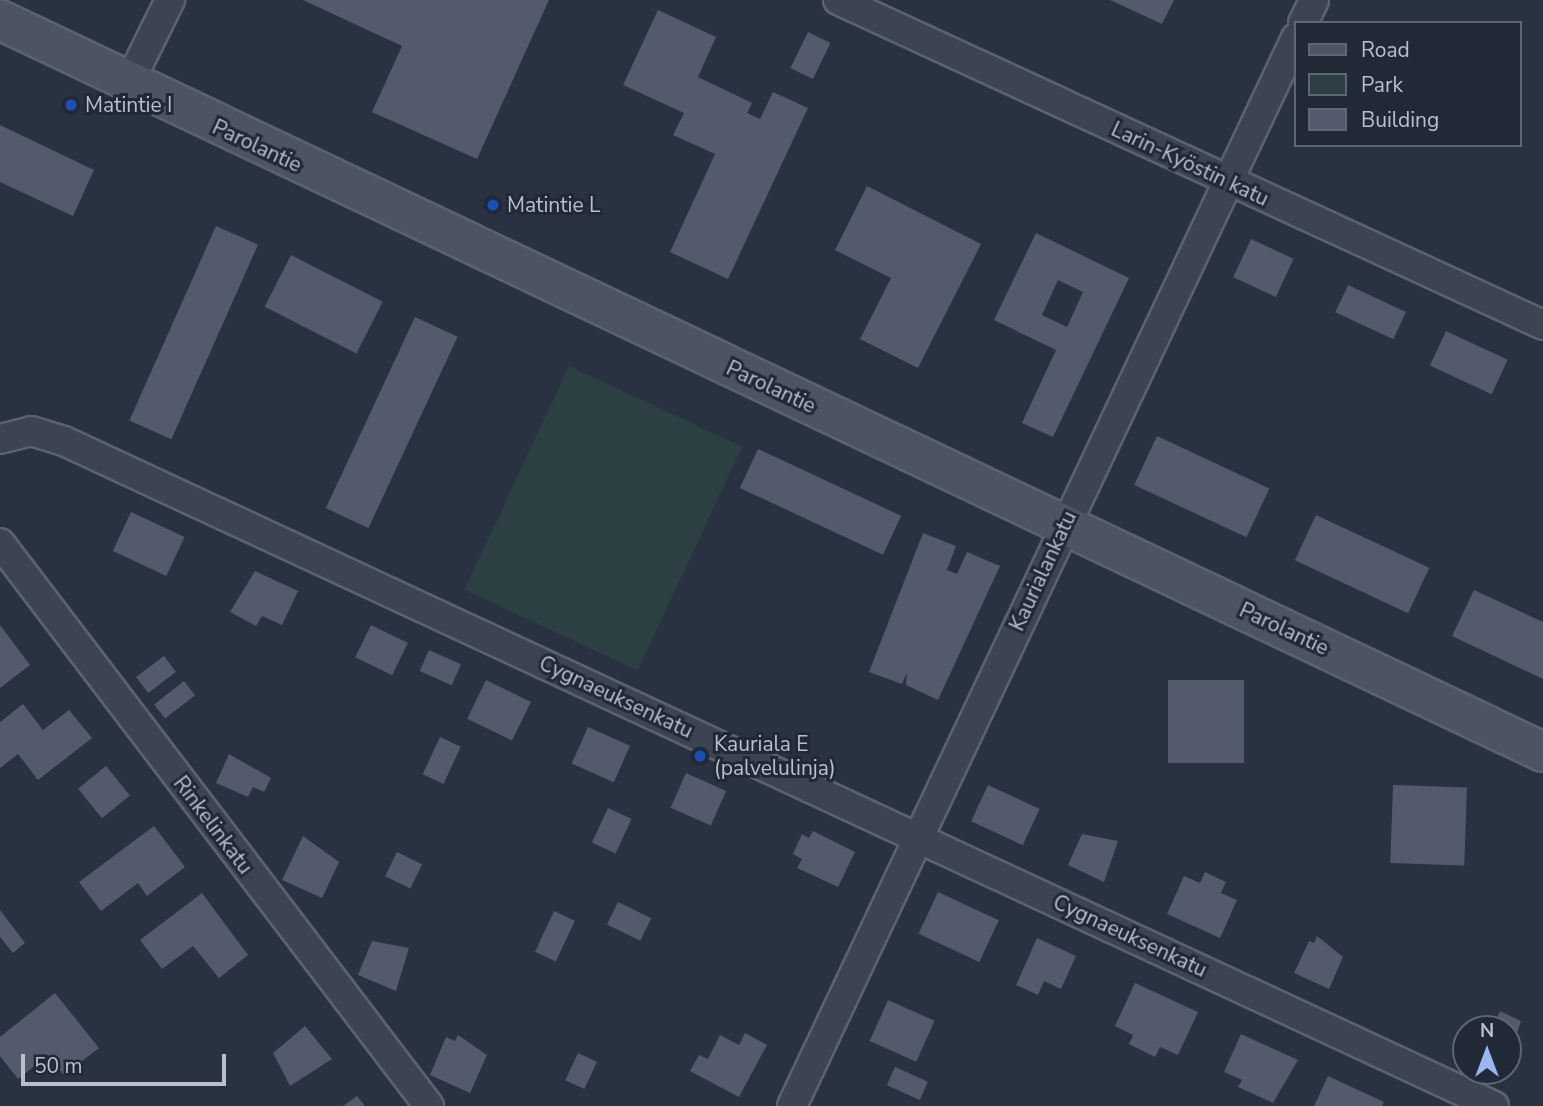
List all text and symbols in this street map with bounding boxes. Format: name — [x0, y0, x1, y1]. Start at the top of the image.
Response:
legend — [1294, 21, 1522, 147]
text: Road — [1361, 36, 1410, 64]
text: Park — [1361, 71, 1403, 99]
place label: Matintie I — [85, 92, 172, 118]
marker: Matintie I — [63, 97, 79, 113]
text: Building — [1361, 106, 1439, 134]
street label: Parolantie — [208, 114, 306, 178]
street label: Larin-Kyöstin katu — [1107, 116, 1273, 212]
place label: Matintie L — [507, 192, 600, 218]
marker: Matintie L — [485, 197, 501, 213]
street label: Parolantie — [722, 355, 820, 419]
street label: Kaurialankatu — [1004, 507, 1082, 635]
street label: Parolantie — [1235, 597, 1333, 661]
street label: Cygnaeuksenkatu — [535, 650, 697, 744]
place label: Kauriala E (palvelulinja) — [714, 731, 836, 781]
marker: Kauriala E (palvelulinja) — [692, 748, 708, 764]
street label: Rinkelinkatu — [168, 771, 258, 879]
street label: Cygnaeuksenkatu — [1049, 889, 1211, 983]
north arrow — [1452, 1015, 1522, 1085]
text: N — [1480, 1018, 1494, 1044]
scale bar — [24, 1040, 229, 1084]
text: 50 m — [34, 1052, 83, 1080]

